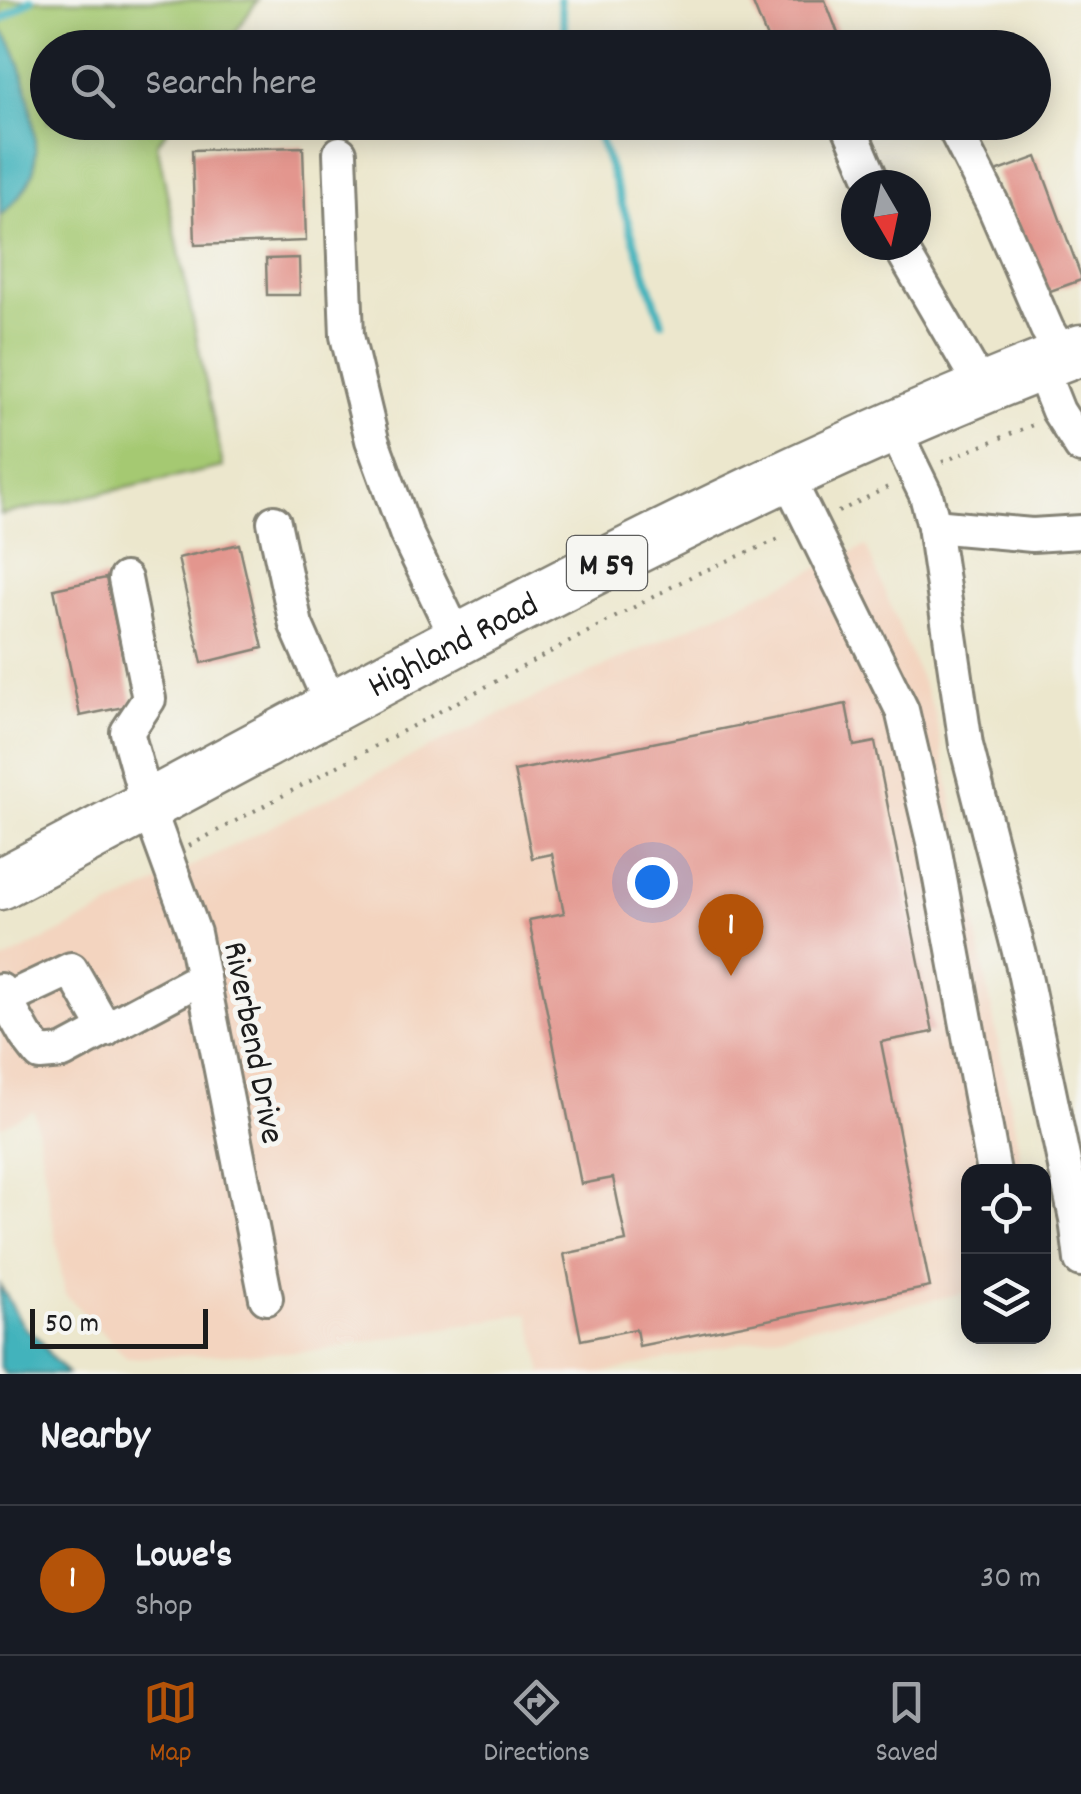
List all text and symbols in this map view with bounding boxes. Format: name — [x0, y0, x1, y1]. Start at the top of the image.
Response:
search box — [30, 30, 1051, 140]
icon: search — [65, 58, 120, 113]
text: Search here — [145, 58, 317, 113]
north arrow — [841, 170, 931, 260]
road number: M 59 — [567, 536, 647, 590]
street label: Highland Road — [360, 582, 548, 713]
your location — [627, 857, 678, 908]
pin: 1 — [698, 894, 764, 976]
street label: Riverbend Drive — [207, 938, 295, 1148]
map controls — [961, 1164, 1051, 1344]
button: locate — [961, 1164, 1051, 1254]
button: layers — [961, 1254, 1051, 1344]
scale bar — [30, 1304, 208, 1348]
text: 50 m — [45, 1306, 99, 1346]
text: Nearby — [40, 1409, 150, 1469]
text: Lowe's — [135, 1530, 232, 1585]
text: 1 — [69, 1557, 76, 1603]
text: 30 m — [980, 1557, 1041, 1603]
text: Shop — [135, 1585, 193, 1631]
tab: Map — [143, 1675, 198, 1775]
tab: Directions — [484, 1675, 590, 1775]
tab: Saved — [876, 1675, 938, 1775]

